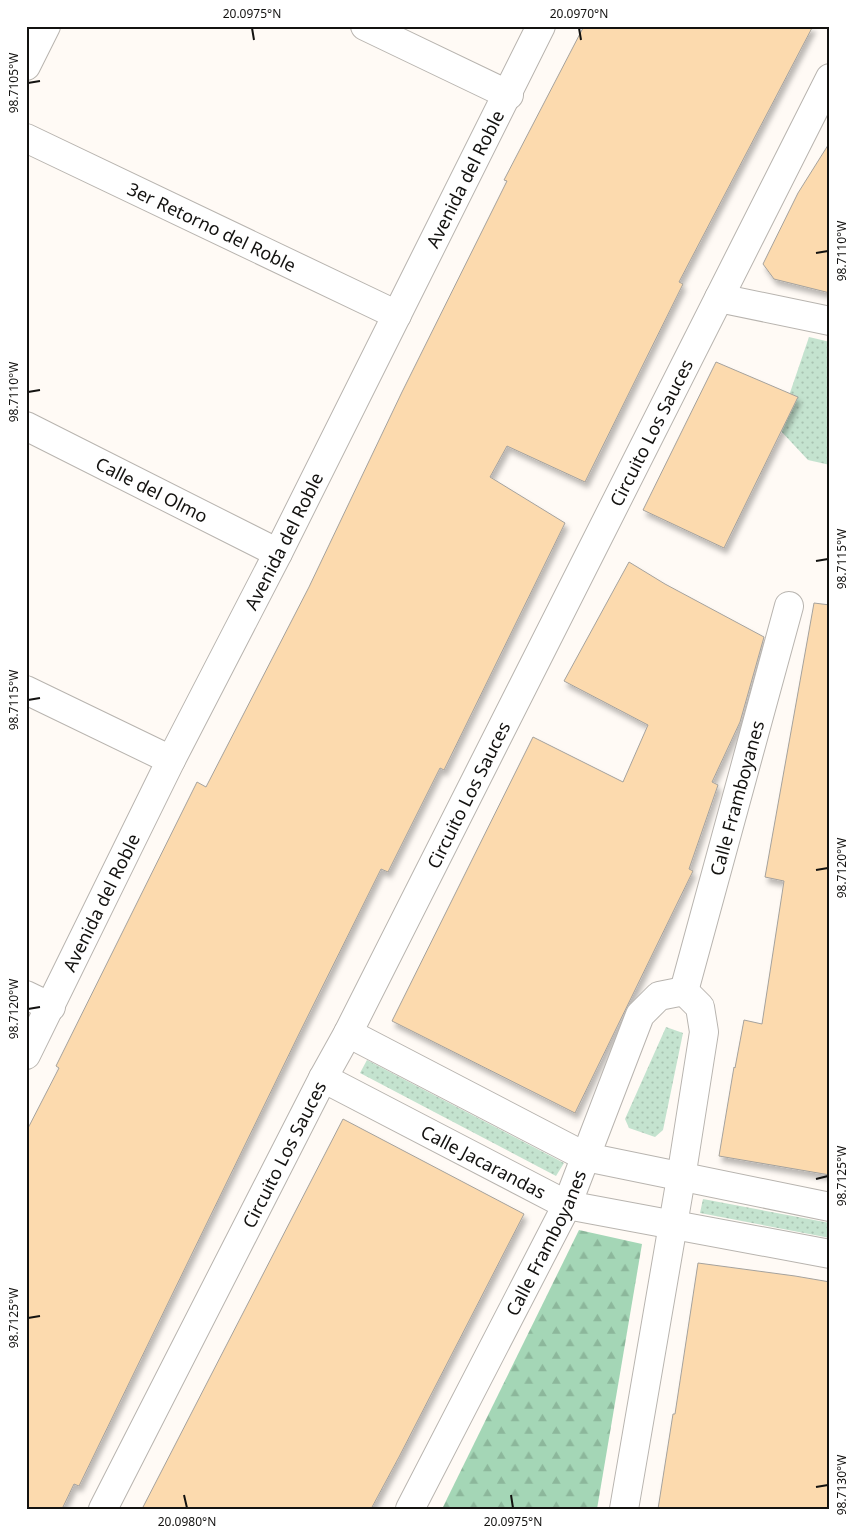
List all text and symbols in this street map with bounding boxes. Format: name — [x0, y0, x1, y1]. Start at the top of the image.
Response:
text: 20.0975°N — [223, 5, 281, 22]
text: 20.0970°N — [550, 5, 608, 22]
text: 98.7105°W — [5, 53, 22, 113]
street label: Avenida del Roble — [420, 106, 509, 252]
street label: 3er Retorno del Roble — [124, 176, 300, 277]
text: 98.7110°W — [833, 221, 850, 281]
street label: Circuito Los Sauces — [604, 355, 698, 510]
text: 98.7110°W — [5, 362, 22, 422]
street label: Calle del Olmo — [92, 451, 212, 528]
street label: Avenida del Roble — [239, 468, 328, 614]
text: 98.7115°W — [833, 529, 850, 589]
text: 98.7115°W — [5, 670, 22, 730]
street label: Circuito Los Sauces — [421, 717, 515, 873]
street label: Calle Framboyanes — [704, 718, 769, 878]
street label: Avenida del Roble — [57, 829, 145, 976]
text: 98.7120°W — [833, 838, 850, 898]
text: 98.7120°W — [5, 979, 22, 1039]
street label: Circuito Los Sauces — [236, 1077, 331, 1232]
street label: Calle Jacarandas — [417, 1119, 550, 1204]
text: 98.7125°W — [833, 1146, 850, 1206]
street label: Calle Framboyanes — [500, 1166, 591, 1320]
text: 98.7125°W — [5, 1288, 22, 1348]
text: 98.7130°W — [833, 1455, 850, 1515]
text: 20.0980°N — [158, 1513, 216, 1530]
text: 20.0975°N — [484, 1513, 542, 1530]

